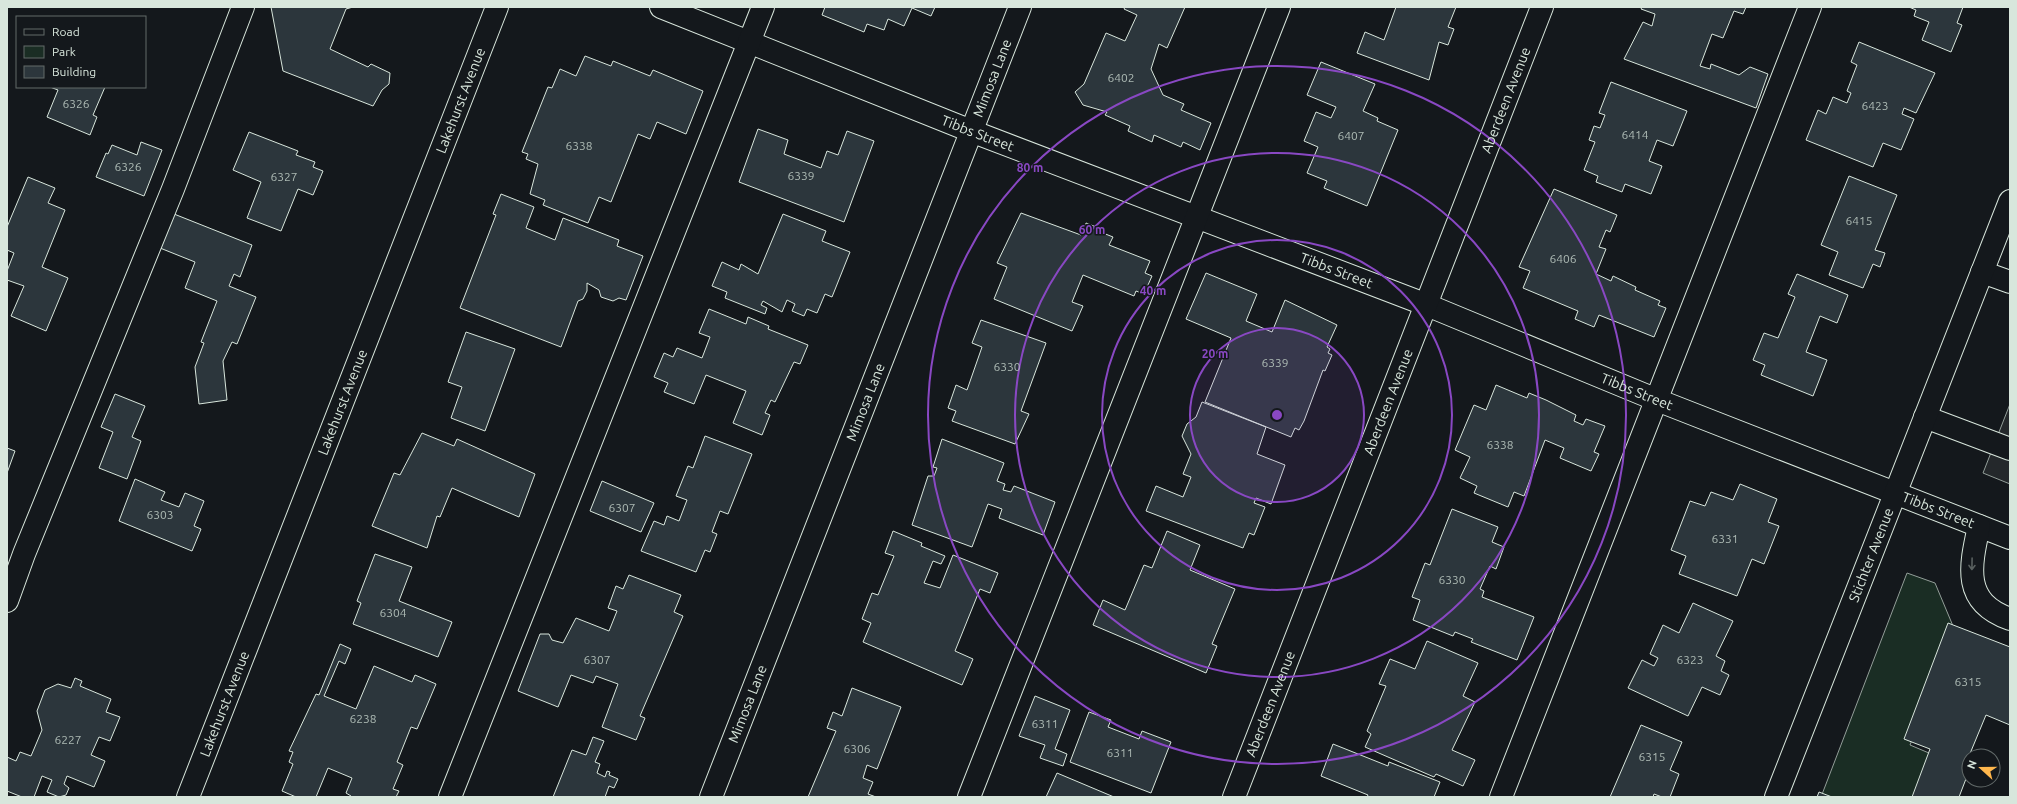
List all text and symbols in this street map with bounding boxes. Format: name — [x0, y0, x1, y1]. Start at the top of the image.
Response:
legend — [16, 16, 146, 88]
text: Road — [52, 25, 80, 38]
street label: Mimosa Lane — [970, 37, 1015, 119]
text: Park — [52, 45, 76, 58]
street label: Lakehurst Avenue — [433, 45, 488, 156]
street label: Aberdeen Avenue — [1478, 45, 1534, 155]
text: Building — [52, 65, 96, 78]
house number: 6402 — [1107, 71, 1135, 84]
house number: 6326 — [62, 97, 90, 110]
house number: 6423 — [1861, 99, 1889, 112]
street label: Tibbs Street — [939, 112, 1017, 155]
house number: 6414 — [1621, 128, 1649, 141]
house number: 6407 — [1337, 129, 1365, 142]
house number: 6338 — [565, 139, 593, 152]
house number: 6326 — [114, 160, 142, 173]
text: 80 m — [1017, 161, 1043, 174]
house number: 6339 — [787, 169, 815, 182]
house number: 6327 — [270, 170, 298, 183]
house number: 6415 — [1845, 214, 1873, 227]
text: 60 m — [1079, 223, 1105, 236]
street label: Tibbs Street — [1298, 249, 1375, 292]
house number: 6406 — [1549, 252, 1577, 265]
text: 40 m — [1140, 284, 1166, 297]
street label: Lakehurst Avenue — [315, 347, 370, 457]
text: 20 m — [1202, 347, 1228, 360]
street label: Aberdeen Avenue — [1360, 347, 1416, 457]
house number: 6339 — [1261, 356, 1289, 369]
house number: 6330 — [993, 360, 1021, 373]
street label: Mimosa Lane — [843, 361, 888, 443]
street label: Tibbs Street — [1599, 370, 1676, 414]
centre of rings — [1270, 408, 1284, 422]
house number: 6338 — [1486, 438, 1514, 451]
street label: Tibbs Street — [1900, 489, 1977, 532]
house number: 6307 — [608, 501, 636, 514]
street label: Stichter Avenue — [1845, 506, 1897, 604]
house number: 6303 — [146, 508, 174, 521]
house number: 6331 — [1711, 532, 1739, 545]
one-way arrow — [1969, 557, 1976, 570]
house number: 6330 — [1438, 573, 1466, 586]
house number: 6304 — [379, 606, 407, 619]
street label: Lakehurst Avenue — [197, 649, 252, 759]
street label: Aberdeen Avenue — [1242, 649, 1298, 759]
house number: 6307 — [583, 653, 611, 666]
house number: 6323 — [1676, 653, 1704, 666]
street label: Mimosa Lane — [725, 663, 770, 745]
house number: 6315 — [1954, 675, 1982, 688]
house number: 6238 — [349, 712, 377, 725]
house number: 6311 — [1031, 717, 1059, 730]
house number: 6227 — [54, 733, 82, 746]
house number: 6306 — [843, 742, 871, 755]
house number: 6311 — [1106, 746, 1134, 759]
north arrow — [1961, 748, 2001, 788]
house number: 6315 — [1638, 750, 1666, 763]
text: N — [1965, 758, 1979, 770]

